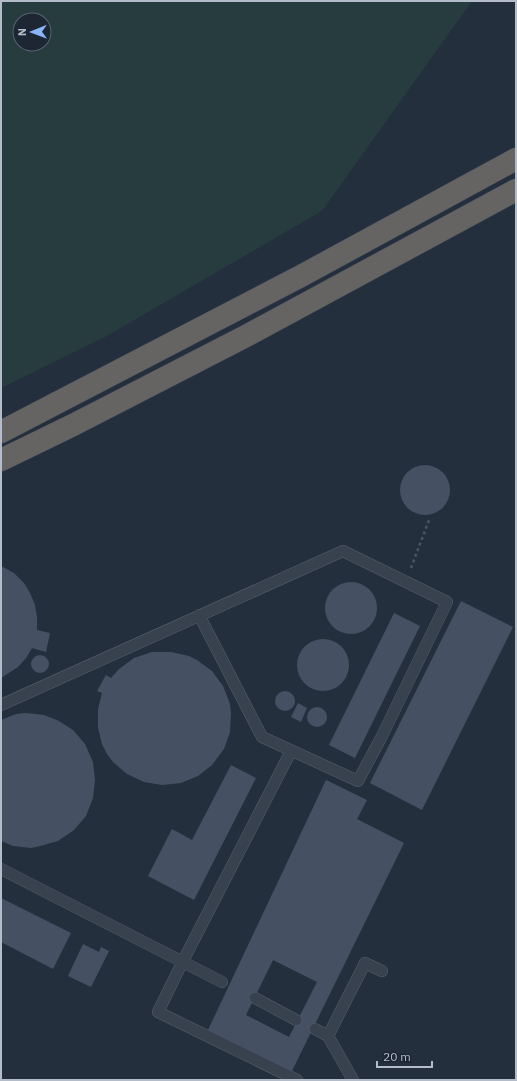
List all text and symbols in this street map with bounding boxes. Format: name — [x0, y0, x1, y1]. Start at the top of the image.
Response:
north arrow — [12, 12, 52, 52]
text: N — [15, 28, 29, 36]
scale bar — [377, 1043, 432, 1069]
text: 20 m — [383, 1049, 411, 1064]

